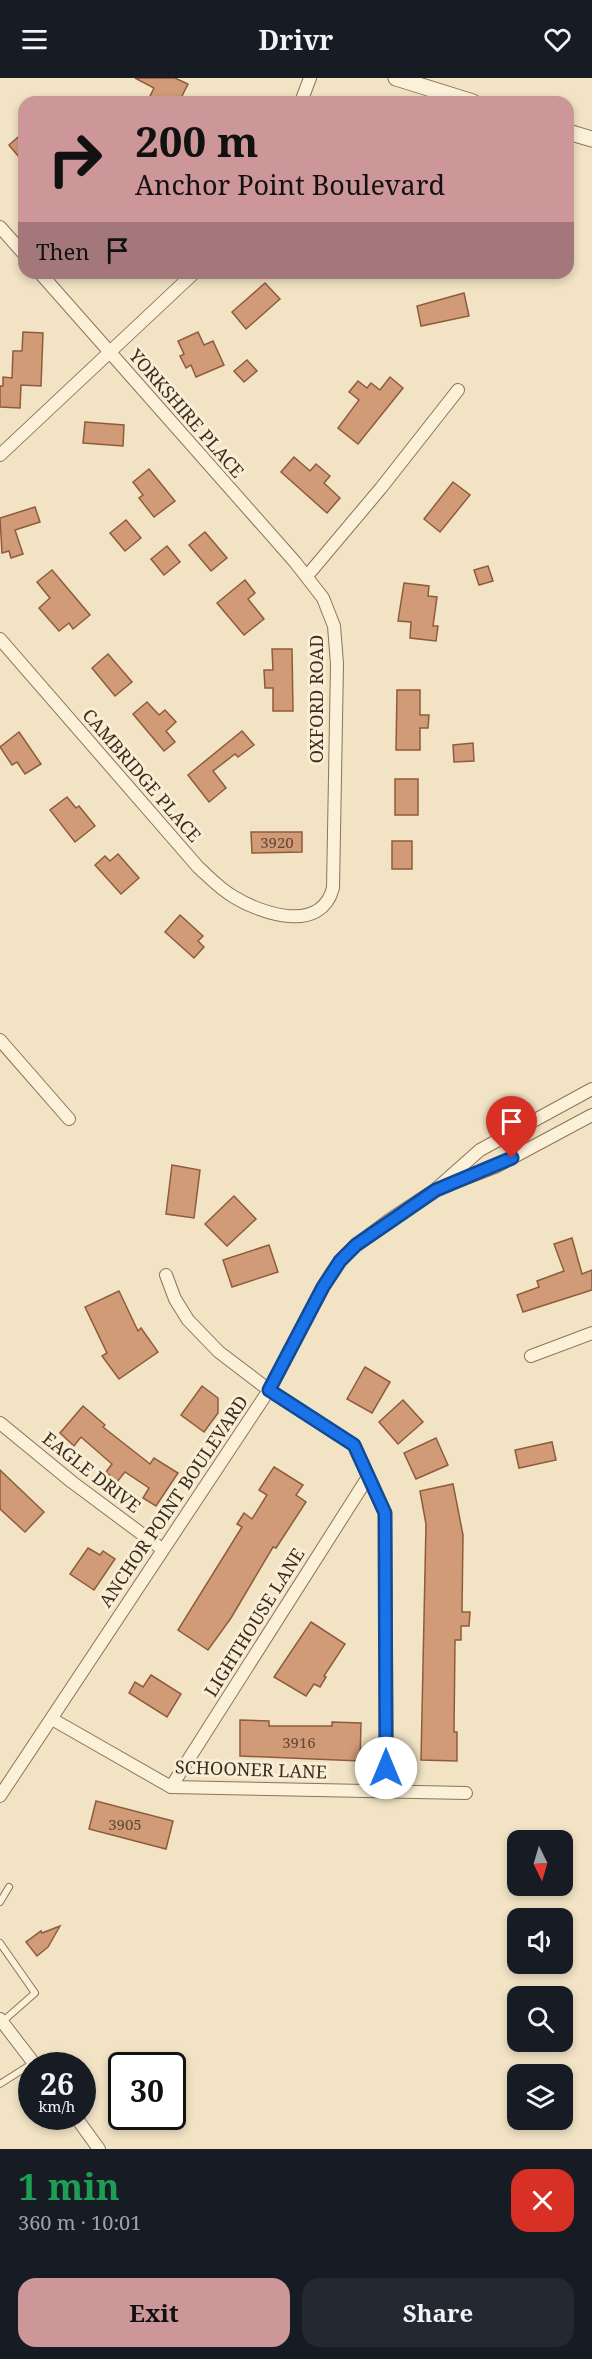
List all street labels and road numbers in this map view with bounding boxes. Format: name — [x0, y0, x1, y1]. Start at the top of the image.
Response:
street label: YORKSHIRE PLACE — [124, 343, 250, 483]
street label: OXFORD ROAD — [304, 635, 328, 763]
street label: CAMBRIDGE PLACE — [77, 703, 207, 847]
street label: ANCHOR POINT BOULEVARD — [93, 1391, 253, 1611]
street label: EAGLE DRIVE — [38, 1426, 146, 1518]
street label: LIGHTHOUSE LANE — [198, 1543, 310, 1701]
street label: SCHOONER LANE — [175, 1754, 327, 1784]

